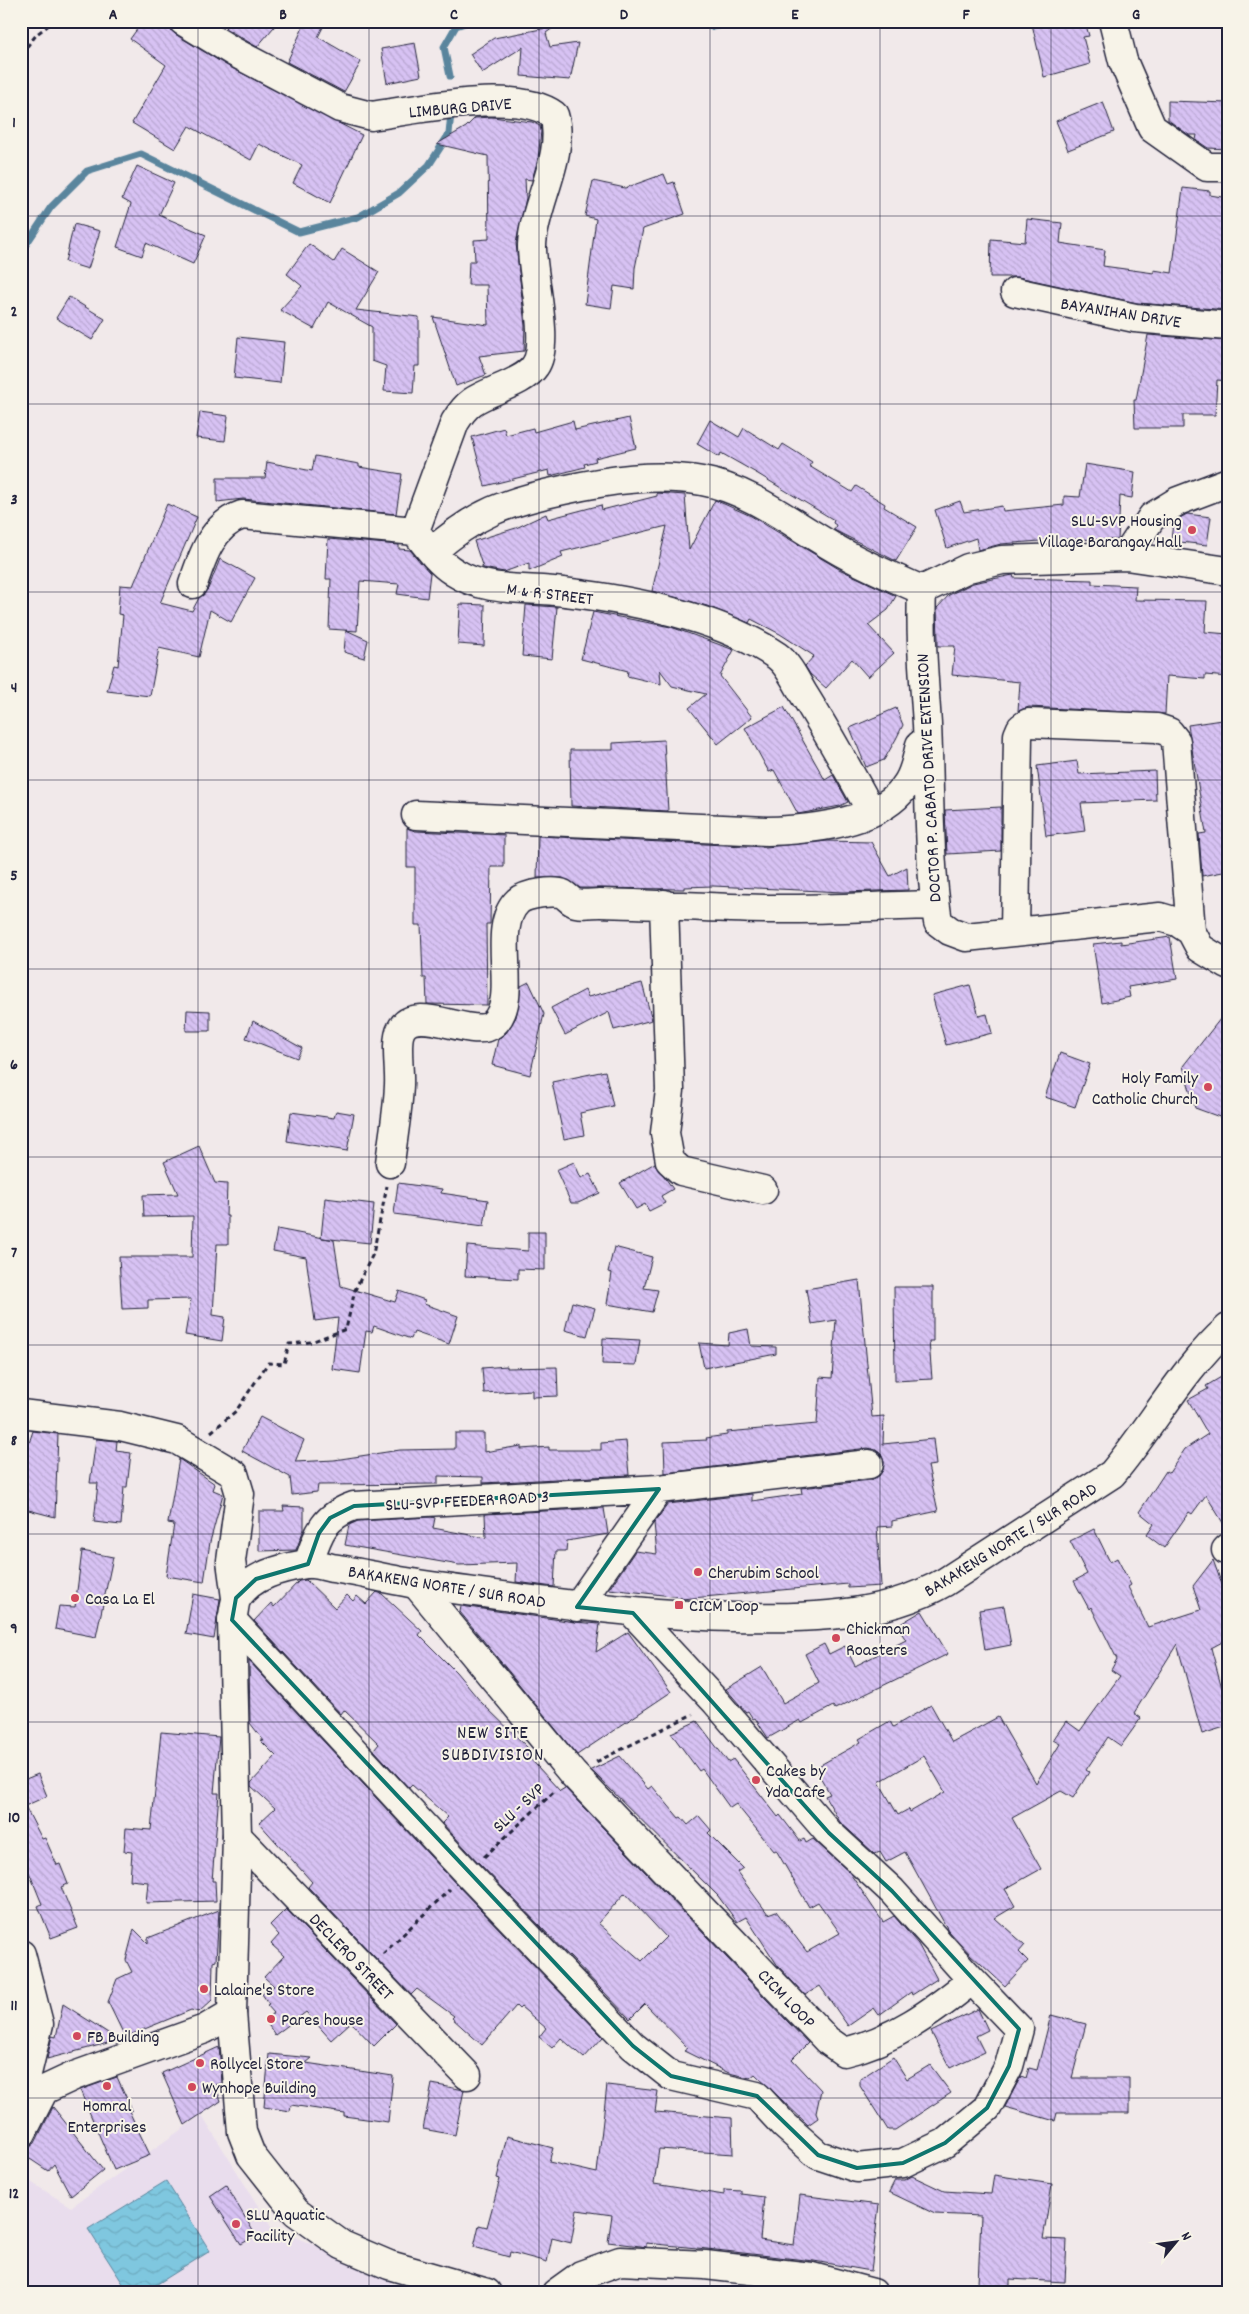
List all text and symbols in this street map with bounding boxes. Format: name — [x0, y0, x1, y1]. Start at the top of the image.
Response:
text: A — [109, 4, 118, 27]
text: B — [279, 4, 287, 27]
text: C — [450, 4, 458, 27]
text: D — [620, 4, 629, 27]
text: E — [791, 4, 799, 27]
text: F — [962, 4, 970, 27]
text: G — [1132, 4, 1140, 27]
street label: LIMBURG DRIVE — [408, 93, 513, 126]
text: 1 — [12, 112, 16, 135]
street label: BAYANIHAN DRIVE — [1059, 293, 1183, 336]
text: 2 — [11, 301, 18, 324]
text: 3 — [10, 489, 18, 512]
place label: SLU-SVP Housing Village Barangay Hall — [1039, 510, 1183, 556]
marker: SLU-SVP Housing Village Barangay Hall — [1186, 524, 1198, 536]
street label: M & R STREET — [505, 578, 594, 613]
street label: DOCTOR P. CABATO DRIVE EXTENSION — [911, 653, 949, 903]
text: 4 — [11, 677, 17, 700]
text: 5 — [10, 865, 18, 888]
text: 6 — [10, 1054, 18, 1077]
place label: Holy Family Catholic Church — [1092, 1067, 1199, 1113]
marker: Holy Family Catholic Church — [1202, 1081, 1214, 1093]
text: 7 — [11, 1242, 17, 1265]
text: 8 — [11, 1430, 18, 1453]
street label: BAKAKENG NORTE / SUR ROAD — [920, 1478, 1103, 1605]
street label: SLU-SVP FEEDER ROAD 3 — [385, 1486, 550, 1519]
street label: BAKAKENG NORTE / SUR ROAD — [346, 1561, 547, 1616]
place label: Cherubim School — [708, 1562, 820, 1587]
marker: Cherubim School — [692, 1566, 704, 1578]
place label: Casa La El — [85, 1588, 156, 1613]
marker: Casa La El — [69, 1592, 81, 1604]
place label: CICM Loop — [689, 1595, 759, 1620]
marker: CICM Loop — [673, 1599, 685, 1611]
text: 9 — [10, 1618, 18, 1641]
place label: Chickman Roasters — [846, 1618, 910, 1664]
marker: Chickman Roasters — [830, 1632, 842, 1644]
district label: NEW SITE SUBDIVISION — [442, 1721, 544, 1770]
place label: Cakes by Yda Cafe — [766, 1760, 826, 1806]
marker: Cakes by Yda Cafe — [750, 1774, 762, 1786]
street label: SLU - SVP — [488, 1778, 551, 1840]
text: 10 — [8, 1807, 20, 1830]
street label: DECLERO STREET — [302, 1909, 398, 2007]
street label: CICM LOOP — [750, 1964, 820, 2035]
place label: Lalaine's Store — [214, 1979, 315, 2004]
marker: Lalaine's Store — [198, 1983, 210, 1995]
text: 11 — [10, 1995, 18, 2018]
place label: Pares house — [281, 2009, 364, 2034]
marker: Pares house — [265, 2013, 277, 2025]
place label: FB Building — [87, 2026, 160, 2051]
marker: FB Building — [71, 2030, 83, 2042]
place label: Rollycel Store — [210, 2053, 303, 2078]
marker: Rollycel Store — [194, 2057, 206, 2069]
place label: Wynhope Building — [202, 2077, 316, 2102]
marker: Homral Enterprises — [101, 2080, 113, 2092]
marker: Wynhope Building — [186, 2081, 198, 2093]
place label: Homral Enterprises — [67, 2095, 147, 2141]
text: 12 — [9, 2183, 19, 2206]
place label: SLU Aquatic Facility — [246, 2204, 325, 2250]
north arrow — [1152, 2216, 1202, 2266]
marker: SLU Aquatic Facility — [230, 2218, 242, 2230]
text: N — [1175, 2229, 1196, 2245]

